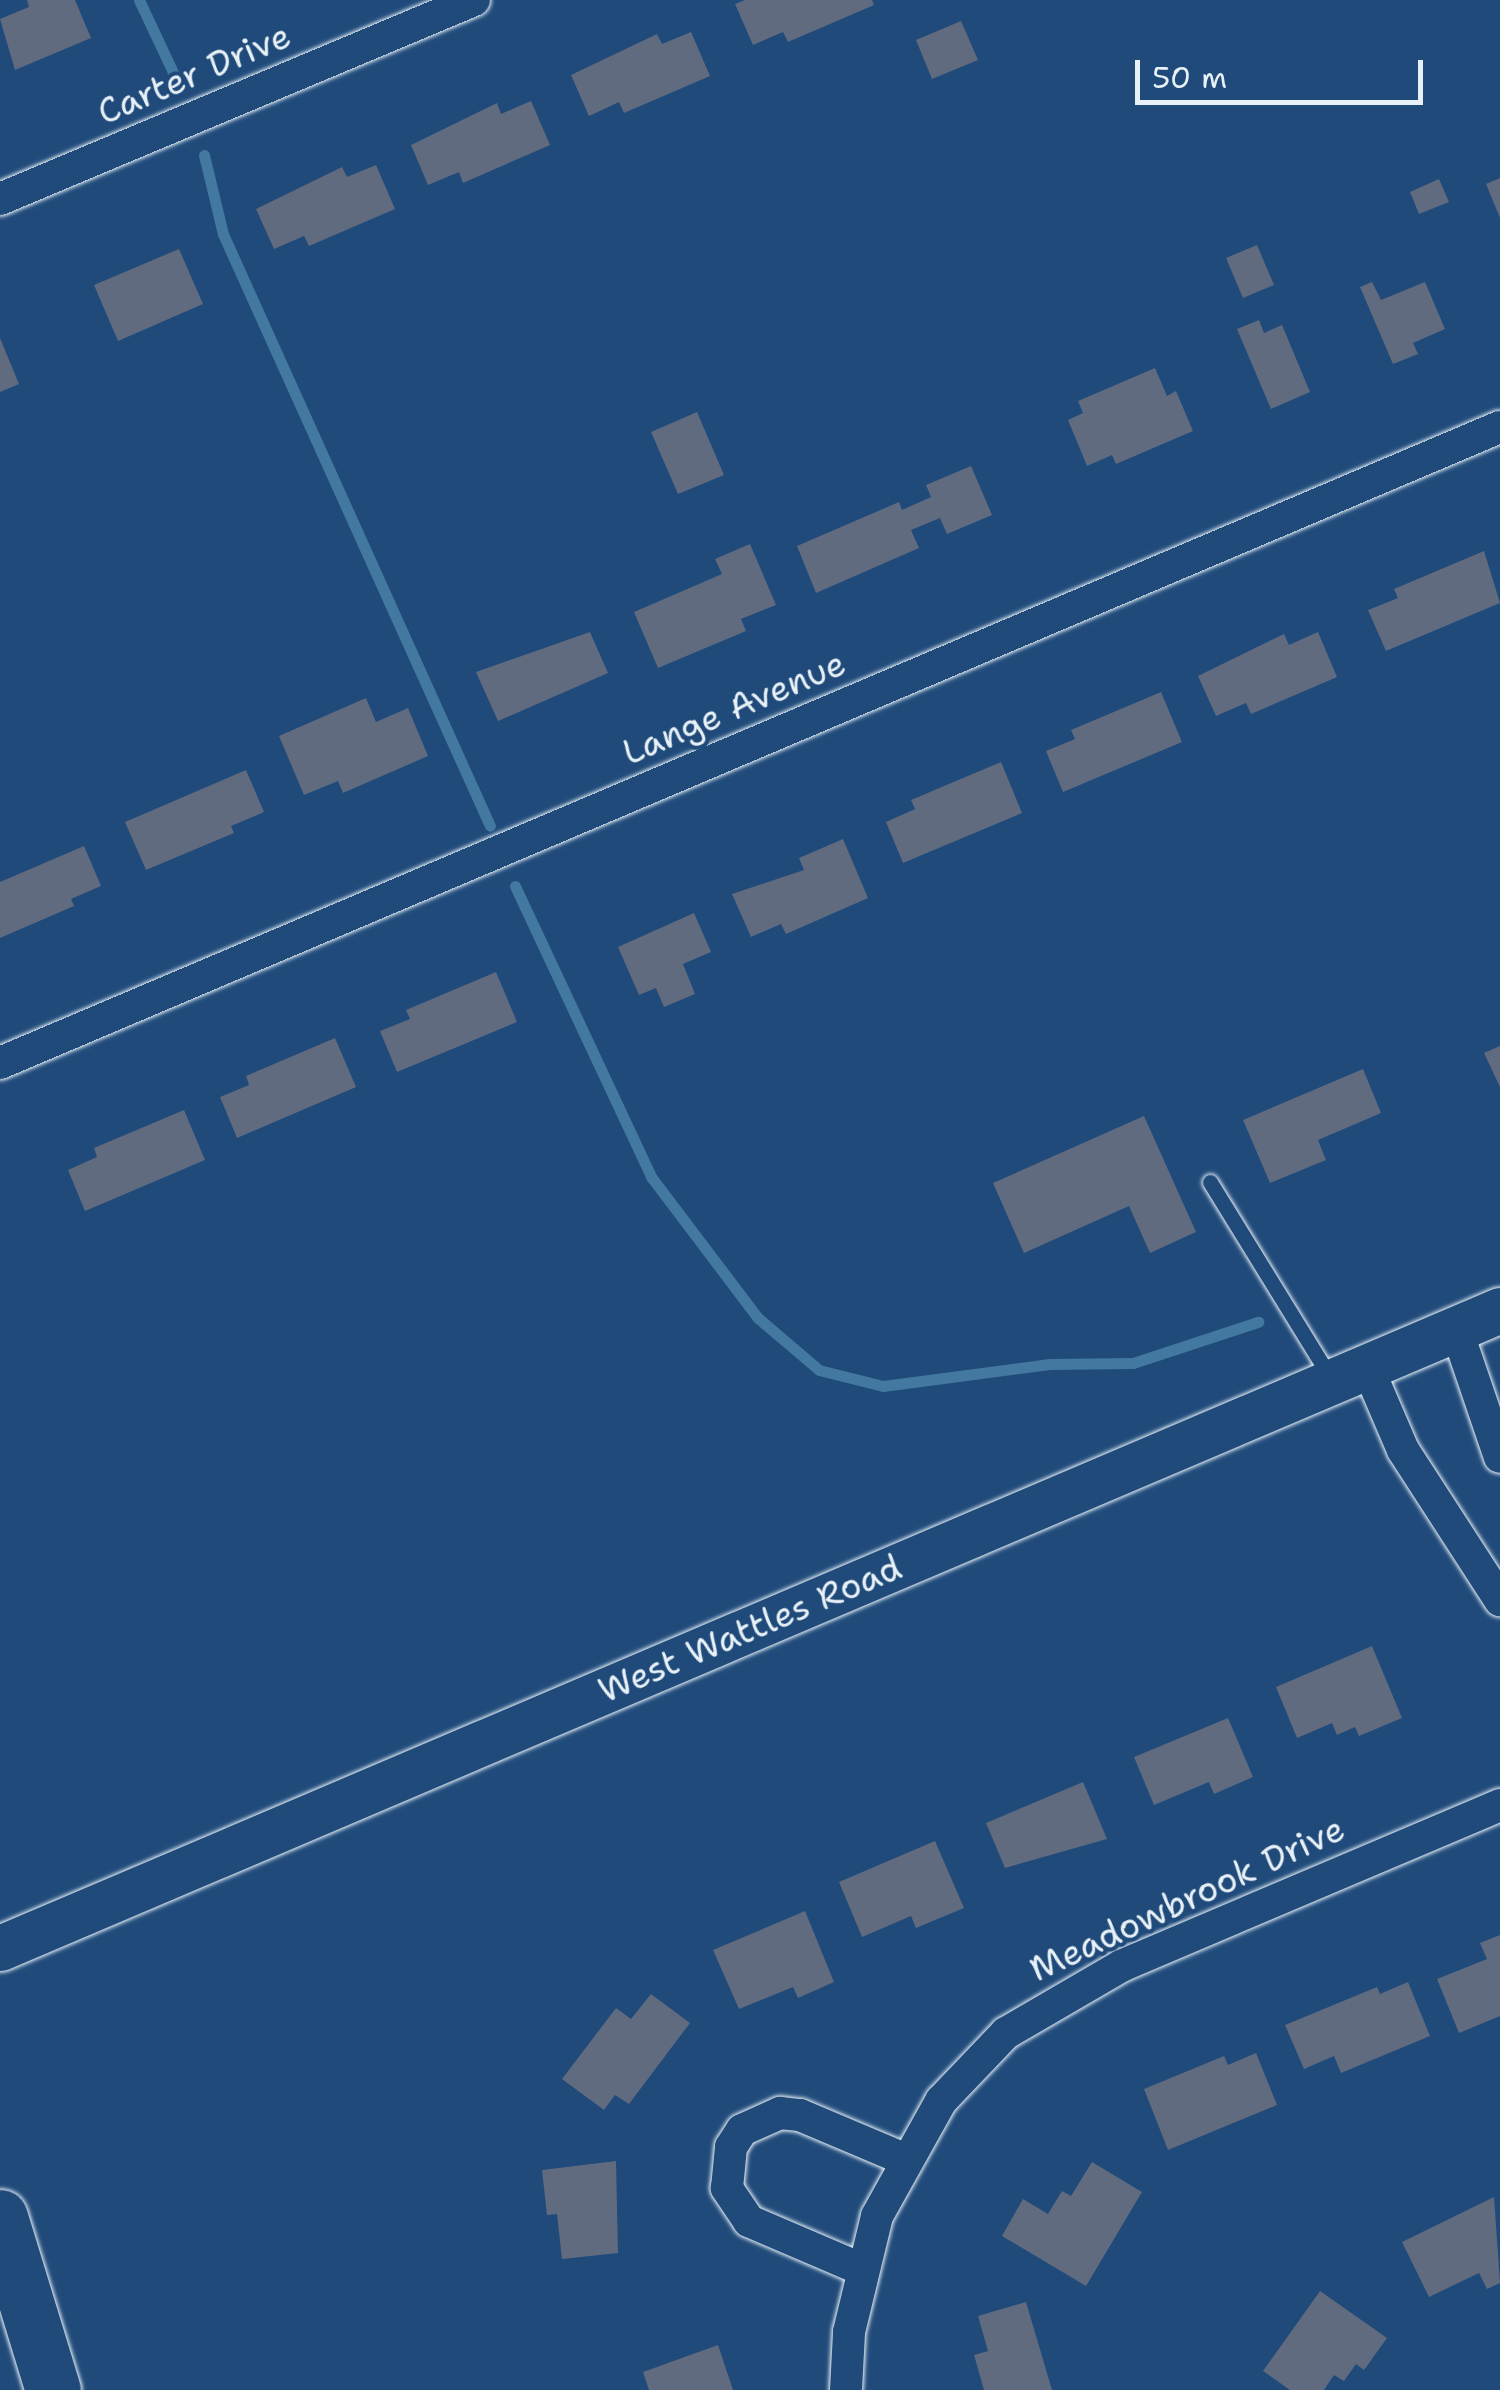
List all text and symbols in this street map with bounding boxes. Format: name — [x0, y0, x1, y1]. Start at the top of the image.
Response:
street label: Carter Drive — [91, 15, 297, 133]
scale bar — [1140, 40, 1428, 102]
text: 50 m — [1152, 57, 1227, 98]
street label: Lange Avenue — [616, 642, 852, 774]
street label: West Wattles Road — [592, 1546, 908, 1712]
street label: Meadowbrook Drive — [1023, 1808, 1351, 1990]

